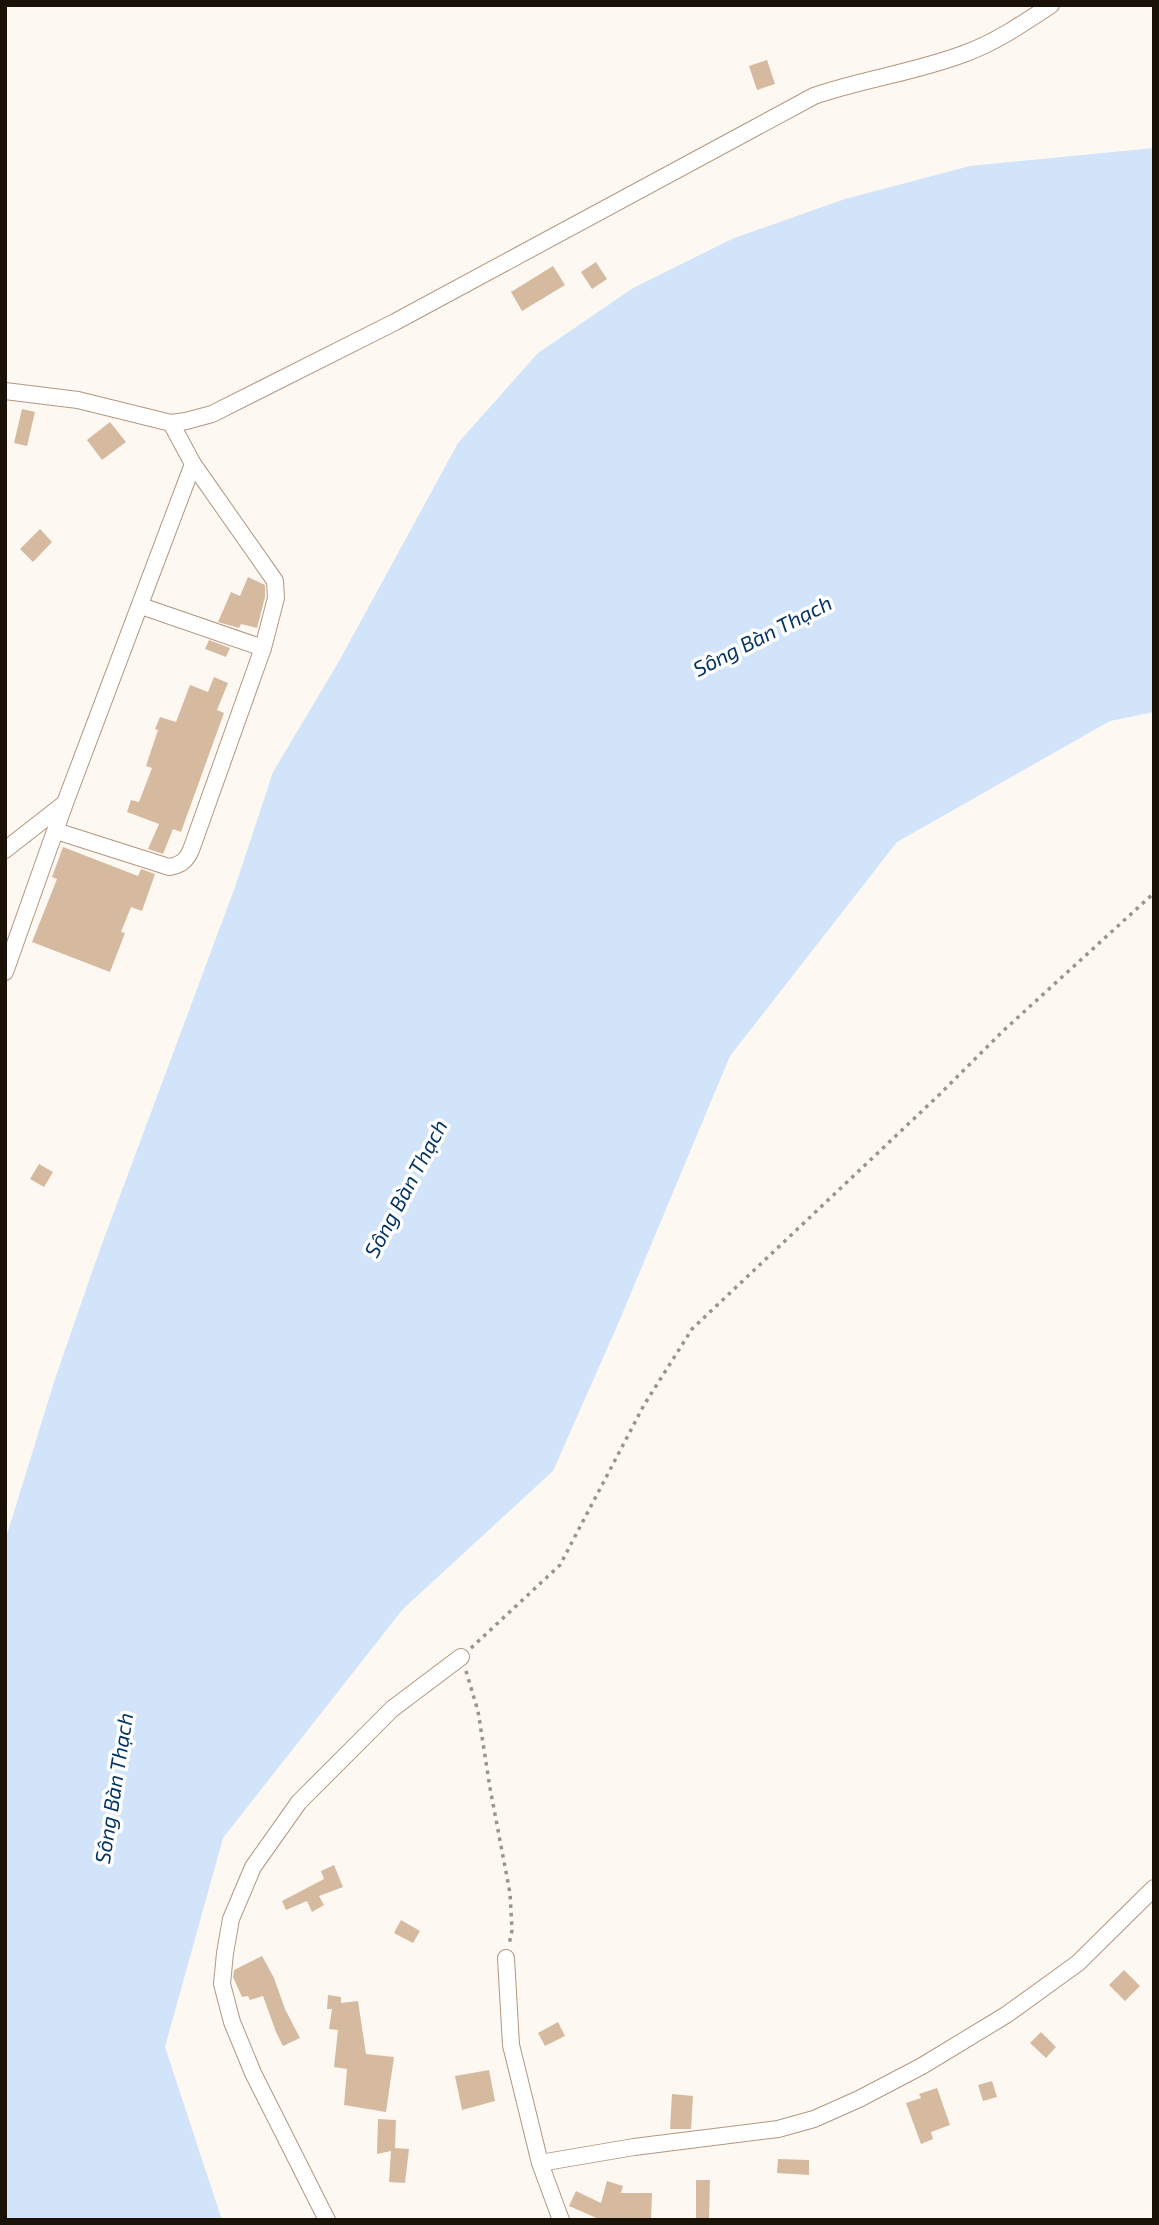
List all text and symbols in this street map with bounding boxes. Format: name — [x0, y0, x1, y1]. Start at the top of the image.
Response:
water label: Sông Bàn Thạch — [688, 589, 836, 681]
water label: Sông Bàn Thạch — [358, 1115, 452, 1261]
water label: Sông Bàn Thạch — [89, 1711, 137, 1865]

